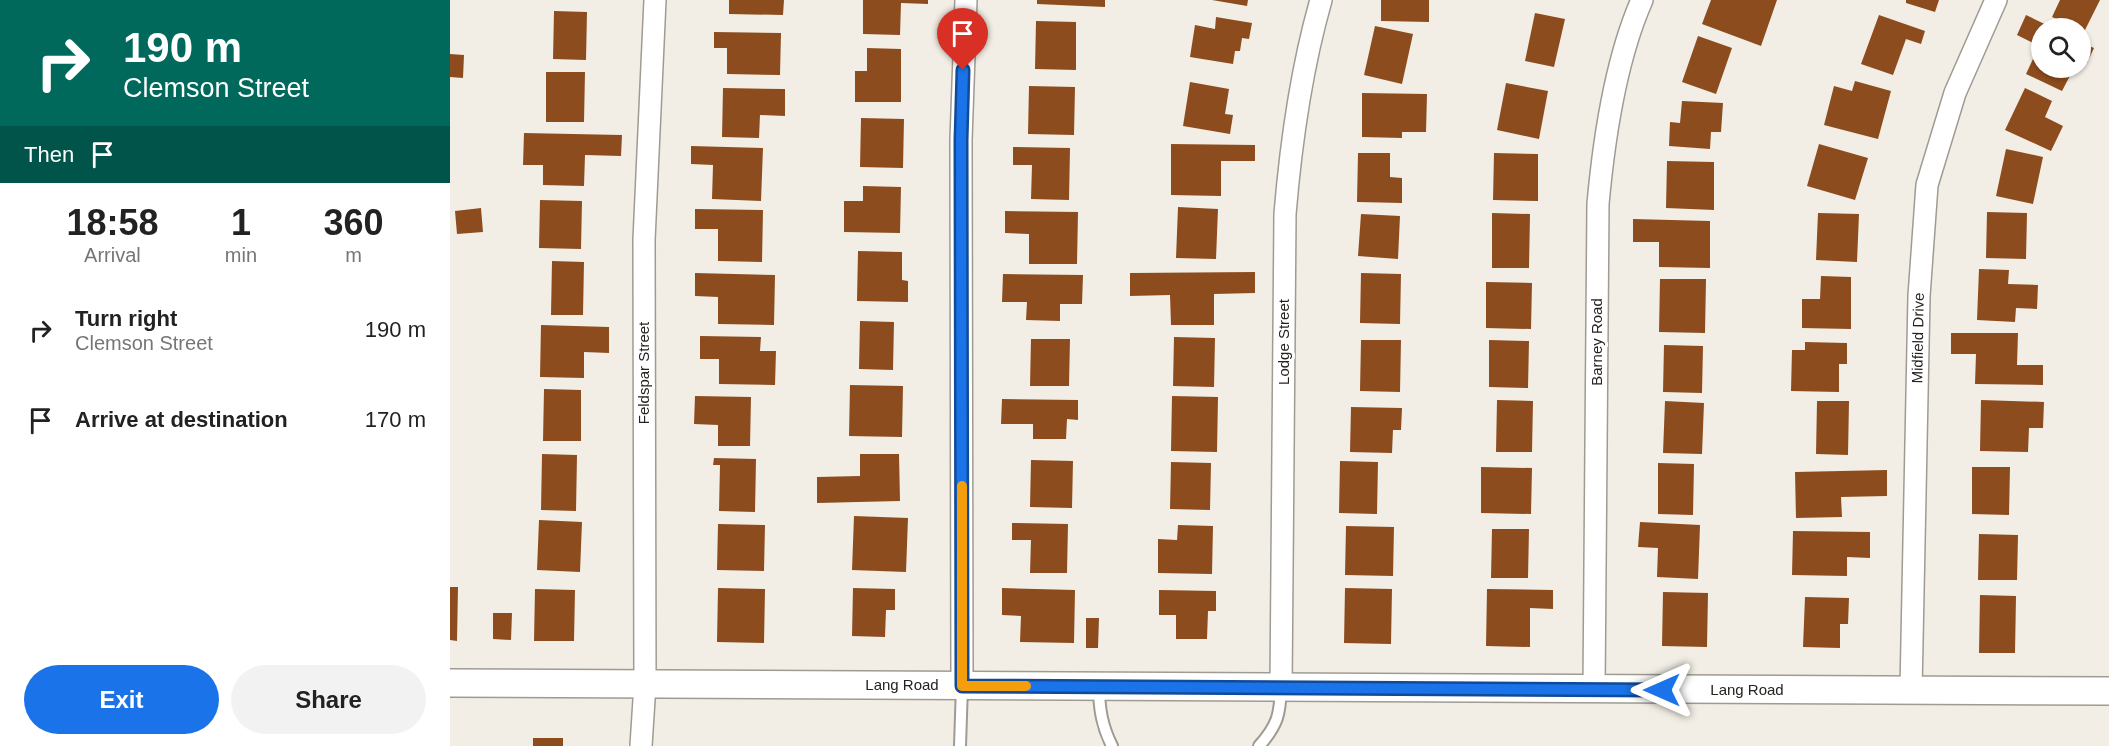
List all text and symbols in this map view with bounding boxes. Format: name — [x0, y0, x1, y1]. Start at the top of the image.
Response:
pin — [937, 8, 988, 70]
icon: arrive — [946, 17, 979, 50]
map controls — [2031, 18, 2091, 78]
button: search — [2031, 18, 2091, 78]
icon: right — [24, 24, 102, 102]
text: 190 m — [123, 24, 242, 71]
text: Clemson Street — [123, 73, 309, 103]
icon: arrive — [86, 138, 119, 171]
text: Then — [24, 142, 74, 167]
text: 18:58 — [66, 202, 158, 243]
text: 1 — [231, 202, 251, 243]
text: 360 — [323, 202, 384, 243]
text: Arrival — [84, 244, 141, 266]
text: min — [225, 244, 257, 266]
text: m — [345, 244, 362, 266]
street label: Midfield Drive — [1908, 292, 1927, 384]
street label: Lodge Street — [1275, 298, 1292, 385]
street label: Barney Road — [1588, 298, 1605, 386]
text: Turn right — [75, 306, 177, 331]
icon: right — [24, 314, 57, 347]
text: 190 m — [365, 317, 426, 342]
street label: Feldspar Street — [635, 321, 652, 424]
text: Clemson Street — [75, 332, 213, 354]
icon: arrive — [24, 404, 57, 437]
text: Arrive at destination — [75, 407, 288, 432]
text: 170 m — [365, 407, 426, 432]
position arrow — [1630, 658, 1694, 722]
button: Exit — [24, 665, 219, 734]
button: Share — [231, 665, 426, 734]
street label: Lang Road — [865, 676, 939, 693]
street label: Lang Road — [1710, 681, 1784, 698]

